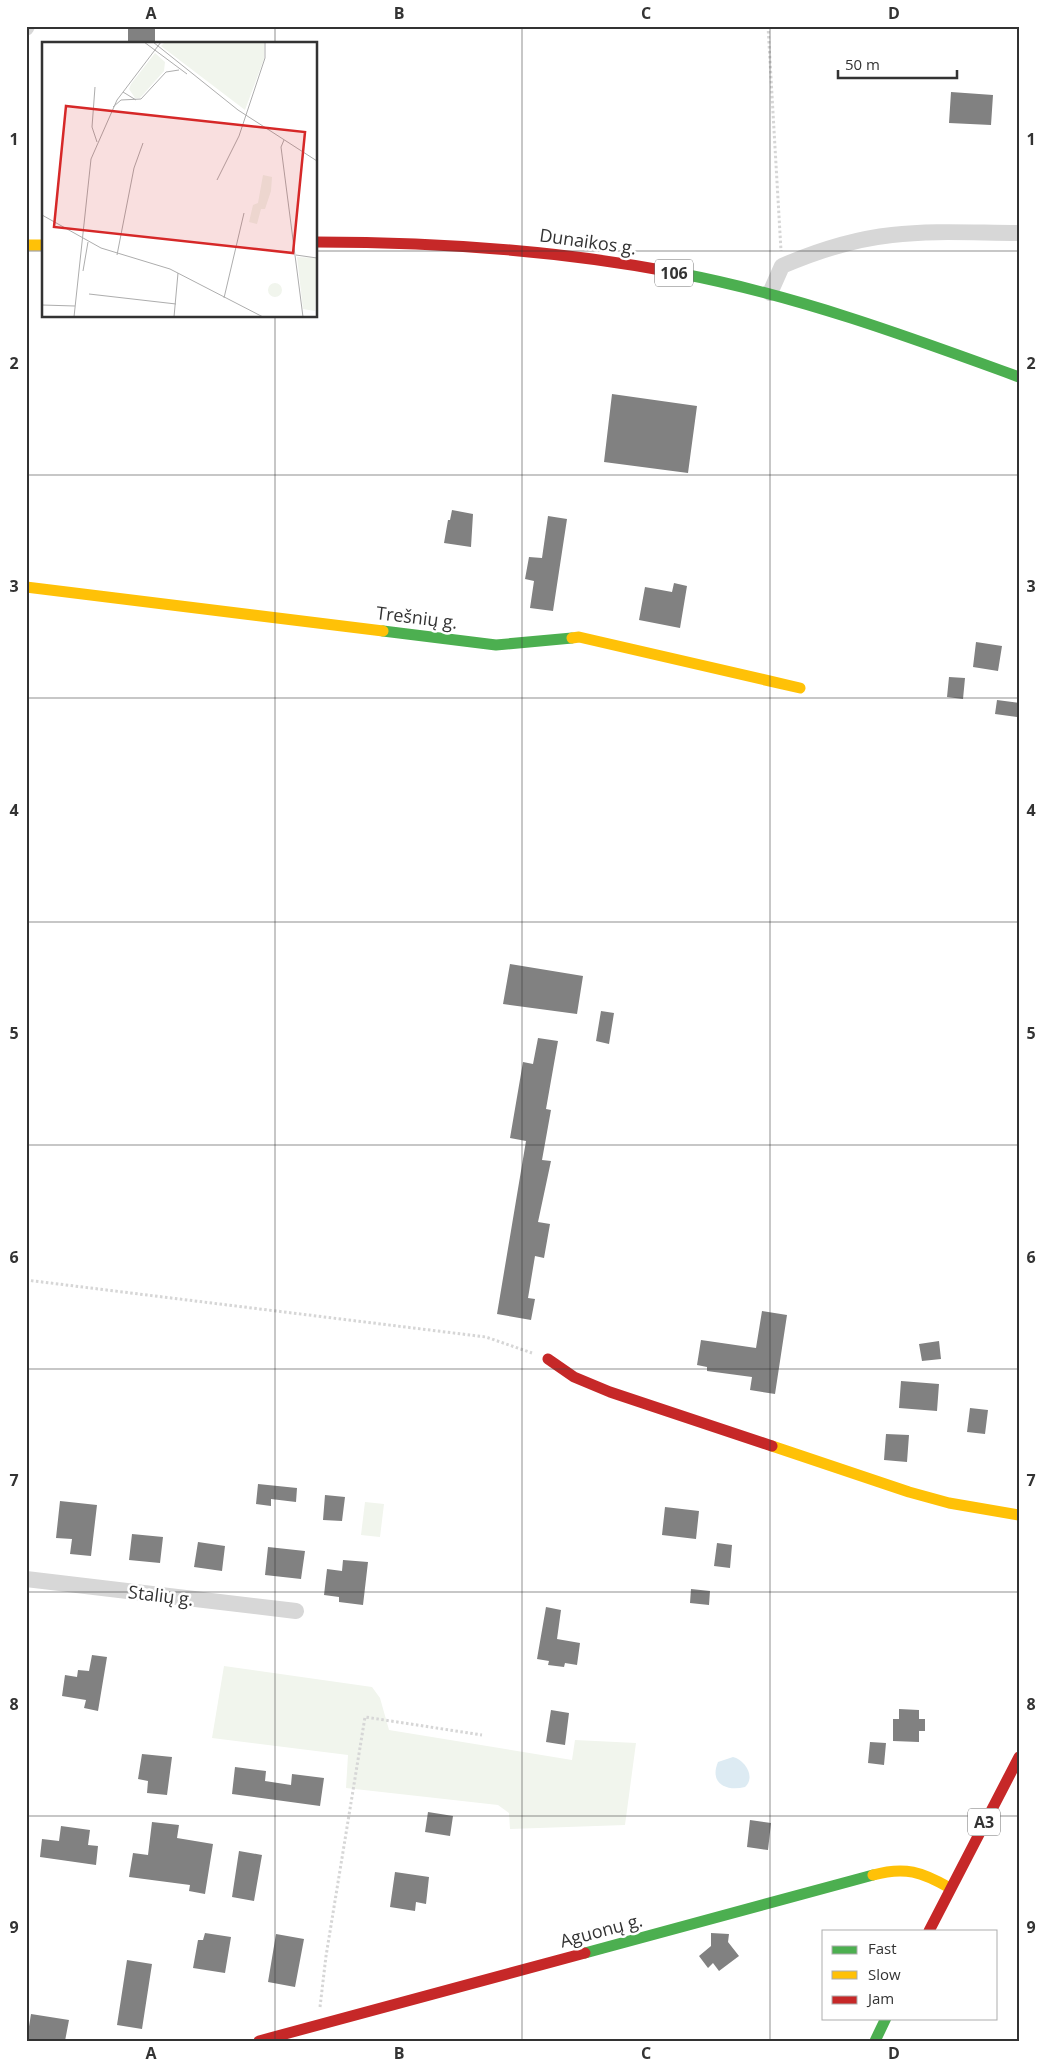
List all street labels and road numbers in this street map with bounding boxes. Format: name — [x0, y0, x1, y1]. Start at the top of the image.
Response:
street label: Dunaikos g. — [538, 222, 638, 260]
road number: 106 — [655, 260, 693, 286]
street label: Trešnių g. — [375, 600, 459, 634]
street label: Stalių g. — [127, 1579, 195, 1611]
road number: A3 — [968, 1808, 1000, 1835]
street label: Aguonų g. — [557, 1908, 645, 1952]

